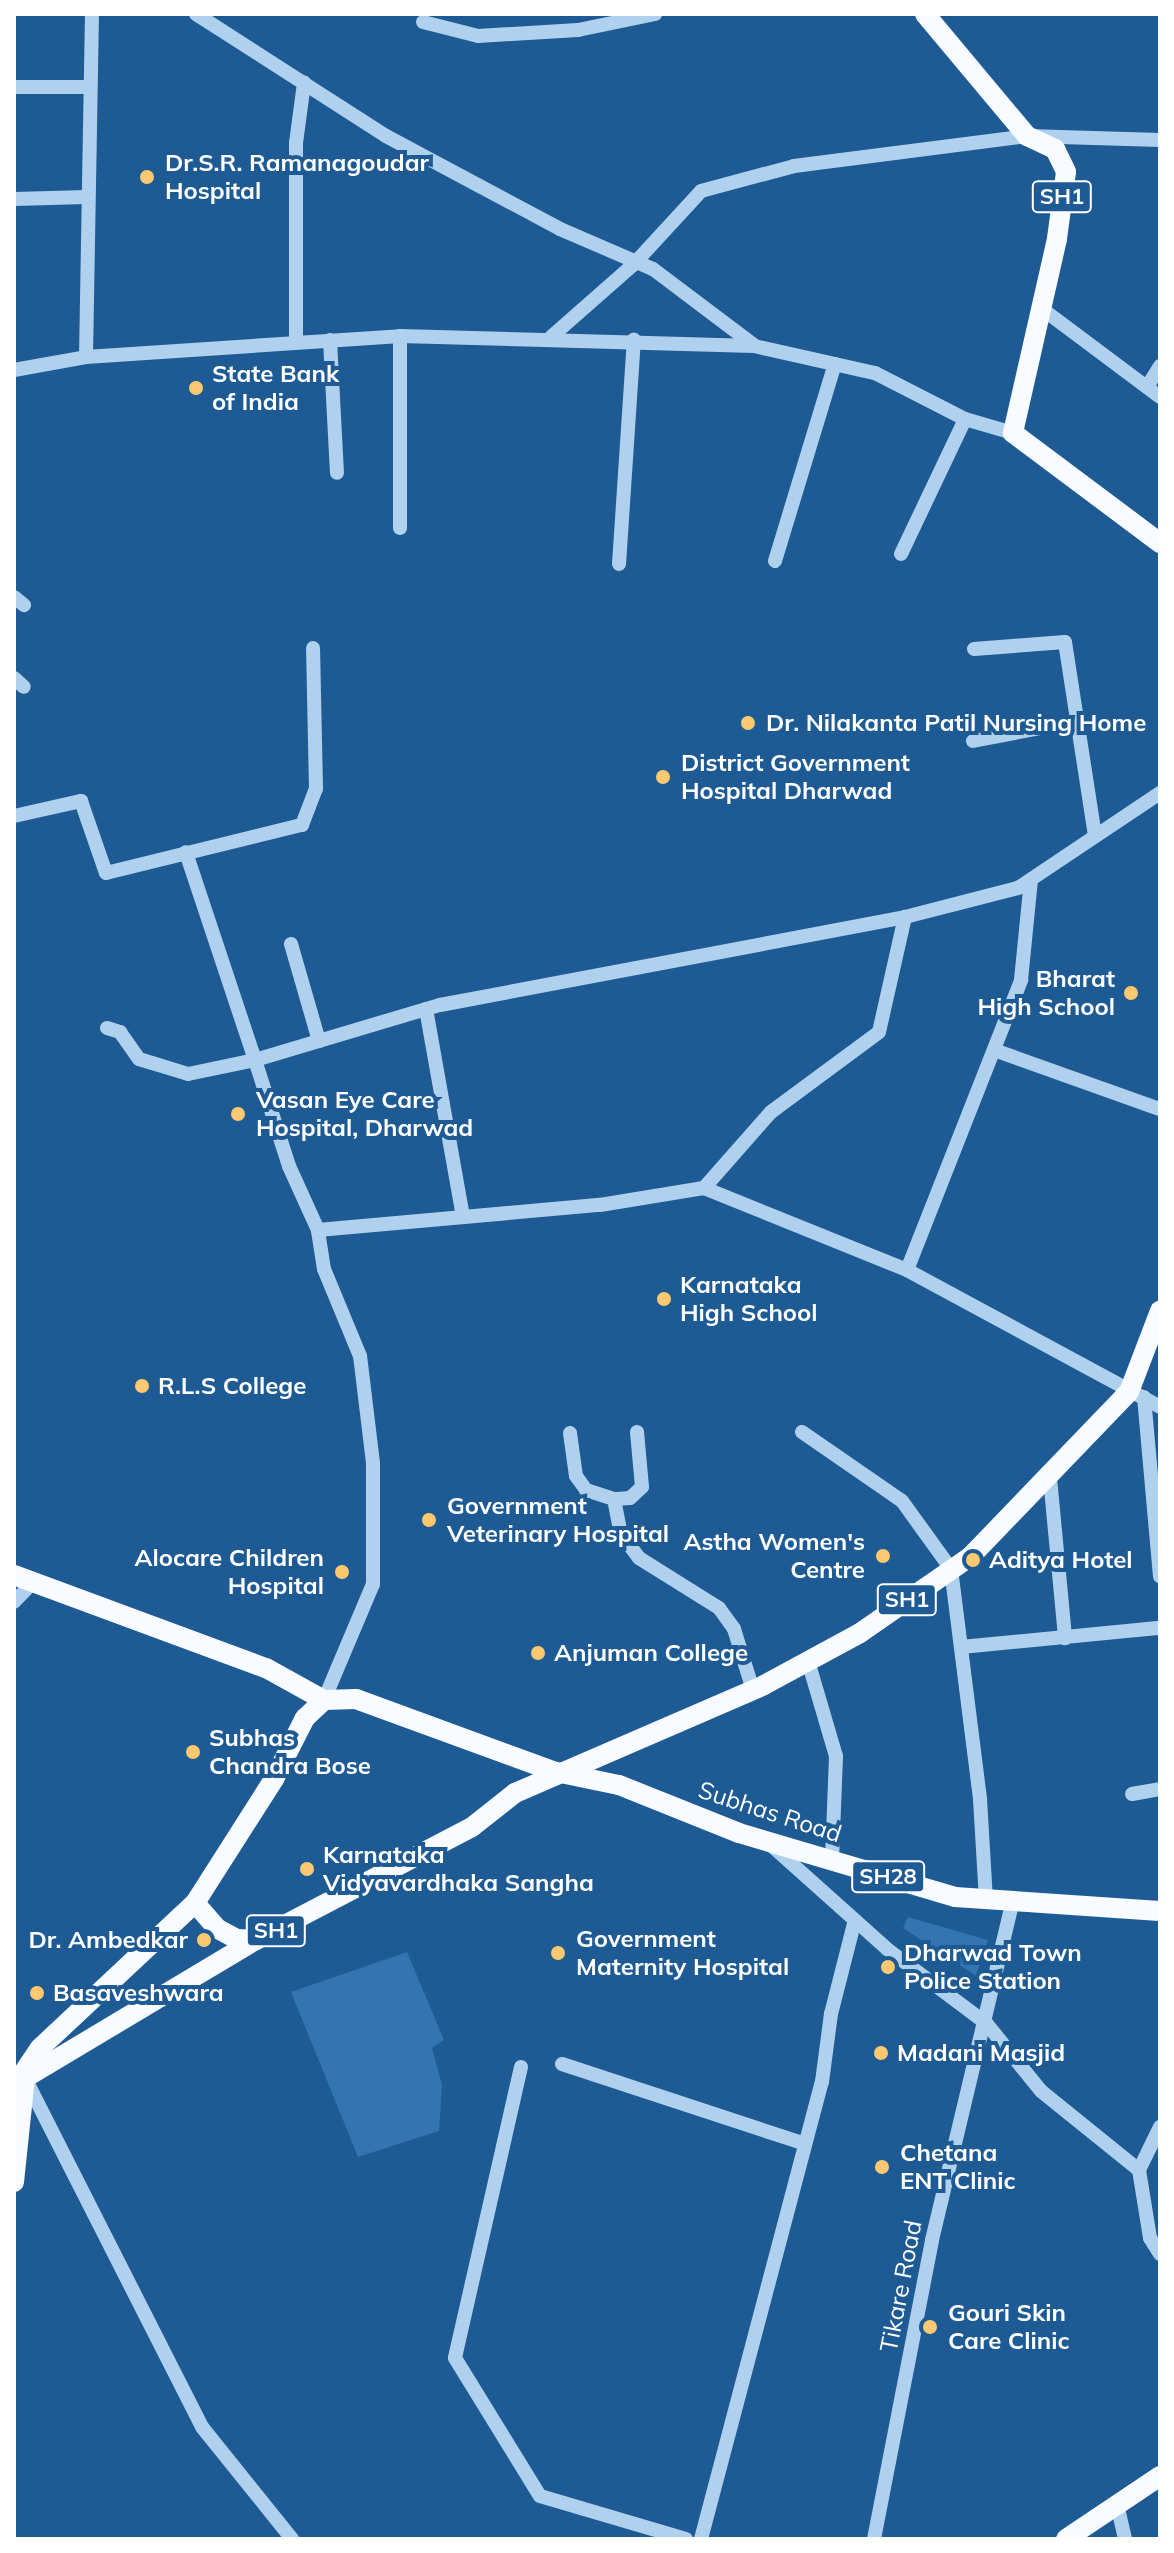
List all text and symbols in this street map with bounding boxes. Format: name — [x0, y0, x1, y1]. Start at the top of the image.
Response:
place label: Dr.S.R. Ramanagoudar Hospital — [165, 149, 429, 205]
marker: Dr.S.R. Ramanagoudar Hospital — [136, 166, 158, 188]
road number: SH1 — [1030, 179, 1094, 215]
place label: State Bank of India — [212, 360, 339, 416]
marker: State Bank of India — [187, 379, 205, 397]
place label: Dr. Nilakanta Patil Nursing Home — [766, 709, 1146, 737]
marker: Dr. Nilakanta Patil Nursing Home — [737, 712, 759, 734]
place label: District Government Hospital Dharwad — [681, 749, 910, 805]
marker: District Government Hospital Dharwad — [652, 766, 674, 788]
place label: Bharat High School — [977, 965, 1115, 1021]
marker: Bharat High School — [1122, 984, 1140, 1002]
place label: Vasan Eye Care Hospital, Dharwad — [256, 1086, 473, 1142]
marker: Vasan Eye Care Hospital, Dharwad — [227, 1103, 249, 1125]
place label: Karnataka High School — [680, 1271, 818, 1327]
marker: Karnataka High School — [655, 1290, 673, 1308]
place label: R.L.S College — [158, 1372, 306, 1400]
marker: R.L.S College — [133, 1377, 151, 1395]
place label: Government Veterinary Hospital — [447, 1492, 669, 1548]
marker: Government Veterinary Hospital — [418, 1509, 440, 1531]
place label: Astha Women's Centre — [684, 1528, 865, 1584]
place label: Alocare Children Hospital — [134, 1544, 324, 1600]
marker: Astha Women's Centre — [872, 1545, 894, 1567]
place label: Aditya Hotel — [989, 1546, 1133, 1574]
marker: Aditya Hotel — [964, 1551, 982, 1569]
marker: Alocare Children Hospital — [331, 1561, 353, 1583]
road number: SH1 — [875, 1582, 939, 1618]
place label: Anjuman College — [554, 1639, 748, 1667]
marker: Anjuman College — [529, 1644, 547, 1662]
place label: Subhas Chandra Bose — [209, 1724, 371, 1780]
marker: Subhas Chandra Bose — [184, 1743, 202, 1761]
street label: Subhas Road — [695, 1775, 845, 1849]
place label: Karnataka Vidyavardhaka Sangha — [323, 1841, 594, 1897]
road number: SH28 — [850, 1859, 926, 1895]
marker: Karnataka Vidyavardhaka Sangha — [298, 1860, 316, 1878]
road number: SH1 — [244, 1913, 308, 1949]
place label: Government Maternity Hospital — [576, 1925, 789, 1981]
place label: Dr. Ambedkar — [28, 1926, 188, 1954]
marker: Dr. Ambedkar — [195, 1931, 213, 1949]
place label: Dharwad Town Police Station — [904, 1939, 1082, 1995]
marker: Government Maternity Hospital — [547, 1942, 569, 1964]
marker: Dharwad Town Police Station — [879, 1958, 897, 1976]
place label: Basaveshwara — [53, 1979, 224, 2007]
marker: Basaveshwara — [28, 1984, 46, 2002]
place label: Madani Masjid — [897, 2039, 1065, 2067]
marker: Madani Masjid — [872, 2044, 890, 2062]
place label: Chetana ENT Clinic — [900, 2139, 1016, 2195]
marker: Chetana ENT Clinic — [871, 2156, 893, 2178]
street label: Tikare Road — [874, 2218, 928, 2354]
place label: Gouri Skin Care Clinic — [948, 2299, 1070, 2355]
marker: Gouri Skin Care Clinic — [919, 2316, 941, 2338]

